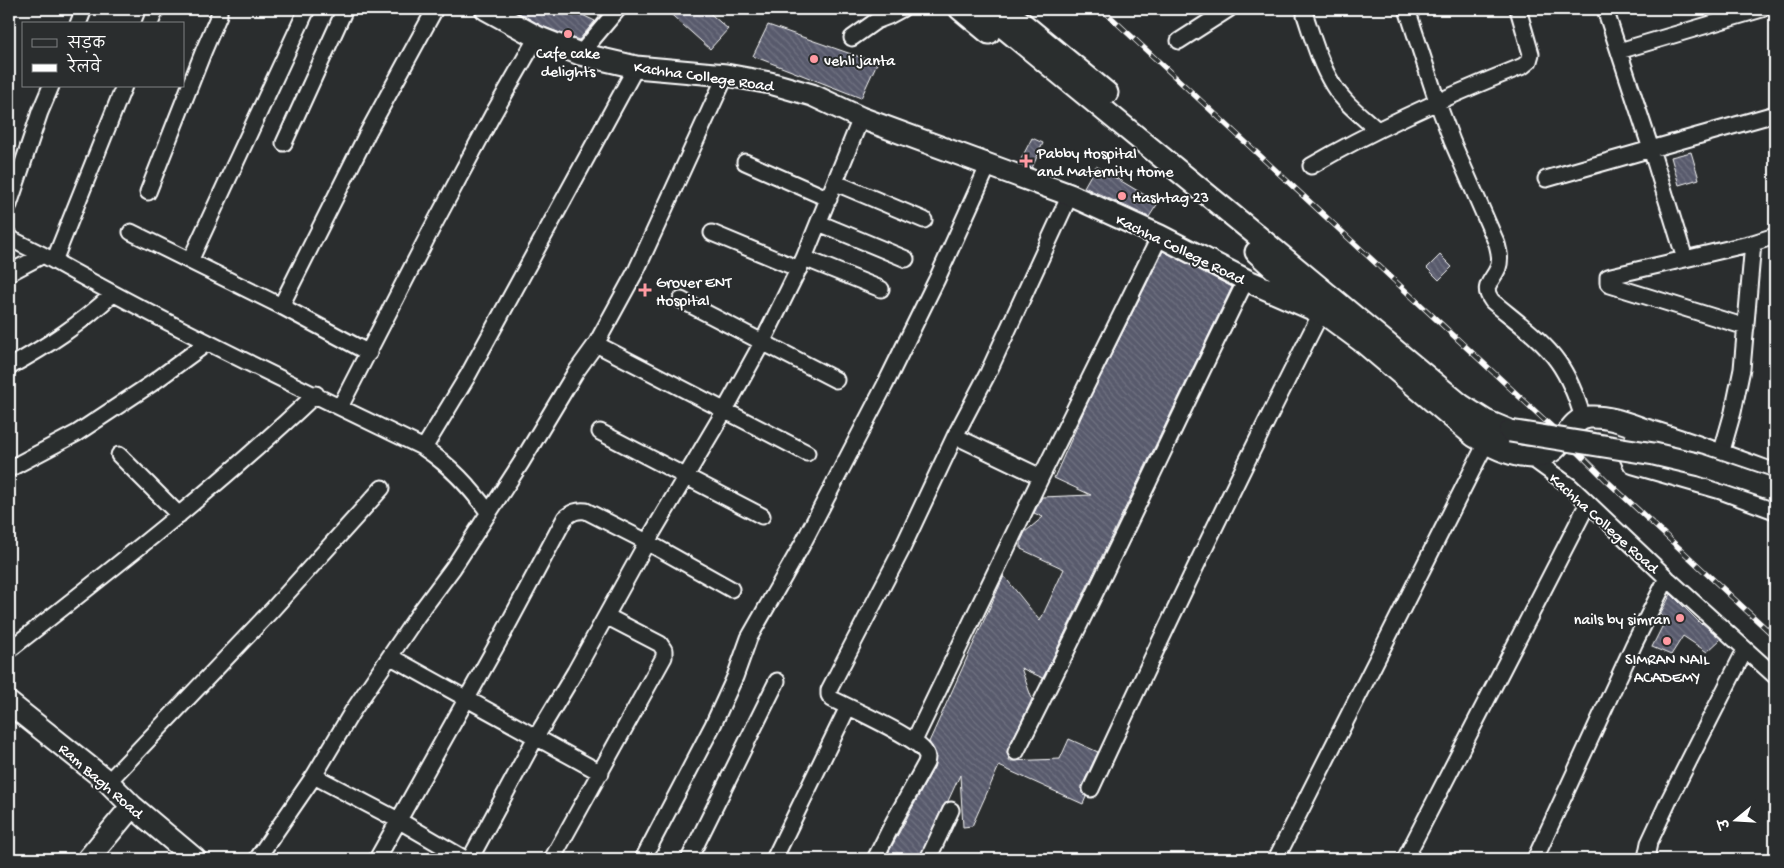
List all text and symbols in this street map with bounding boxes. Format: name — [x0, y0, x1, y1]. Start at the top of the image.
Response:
legend — [22, 22, 185, 88]
marker: Cafe cake delights — [562, 28, 574, 40]
text: सड़क — [67, 36, 106, 54]
place label: Cafe cake delights — [536, 46, 601, 83]
text: रेलवे — [66, 53, 102, 78]
marker: vehli janta — [808, 53, 820, 65]
place label: vehli janta — [824, 53, 896, 72]
street label: Kachha College Road — [632, 59, 776, 98]
place label: Pabby Hospital and Maternity Home — [1036, 146, 1174, 183]
marker: Pabby Hospital and Maternity Home — [1019, 154, 1033, 168]
marker: Hashtag 23 — [1116, 190, 1128, 202]
place label: Hashtag 23 — [1132, 190, 1209, 209]
street label: Kachha College Road — [1112, 212, 1249, 291]
place label: Grover ENT Hospital — [656, 275, 732, 312]
marker: Grover ENT Hospital — [638, 283, 652, 297]
street label: Kachha College Road — [1544, 470, 1663, 580]
place label: nails by simran — [1574, 612, 1670, 631]
marker: nails by simran — [1674, 612, 1686, 624]
marker: SIMRAN NAIL ACADEMY — [1661, 635, 1673, 647]
place label: SIMRAN NAIL ACADEMY — [1625, 652, 1710, 689]
street label: Ram Bagh Road — [54, 741, 147, 826]
north arrow — [1712, 796, 1762, 846]
text: उ — [1716, 815, 1736, 832]

